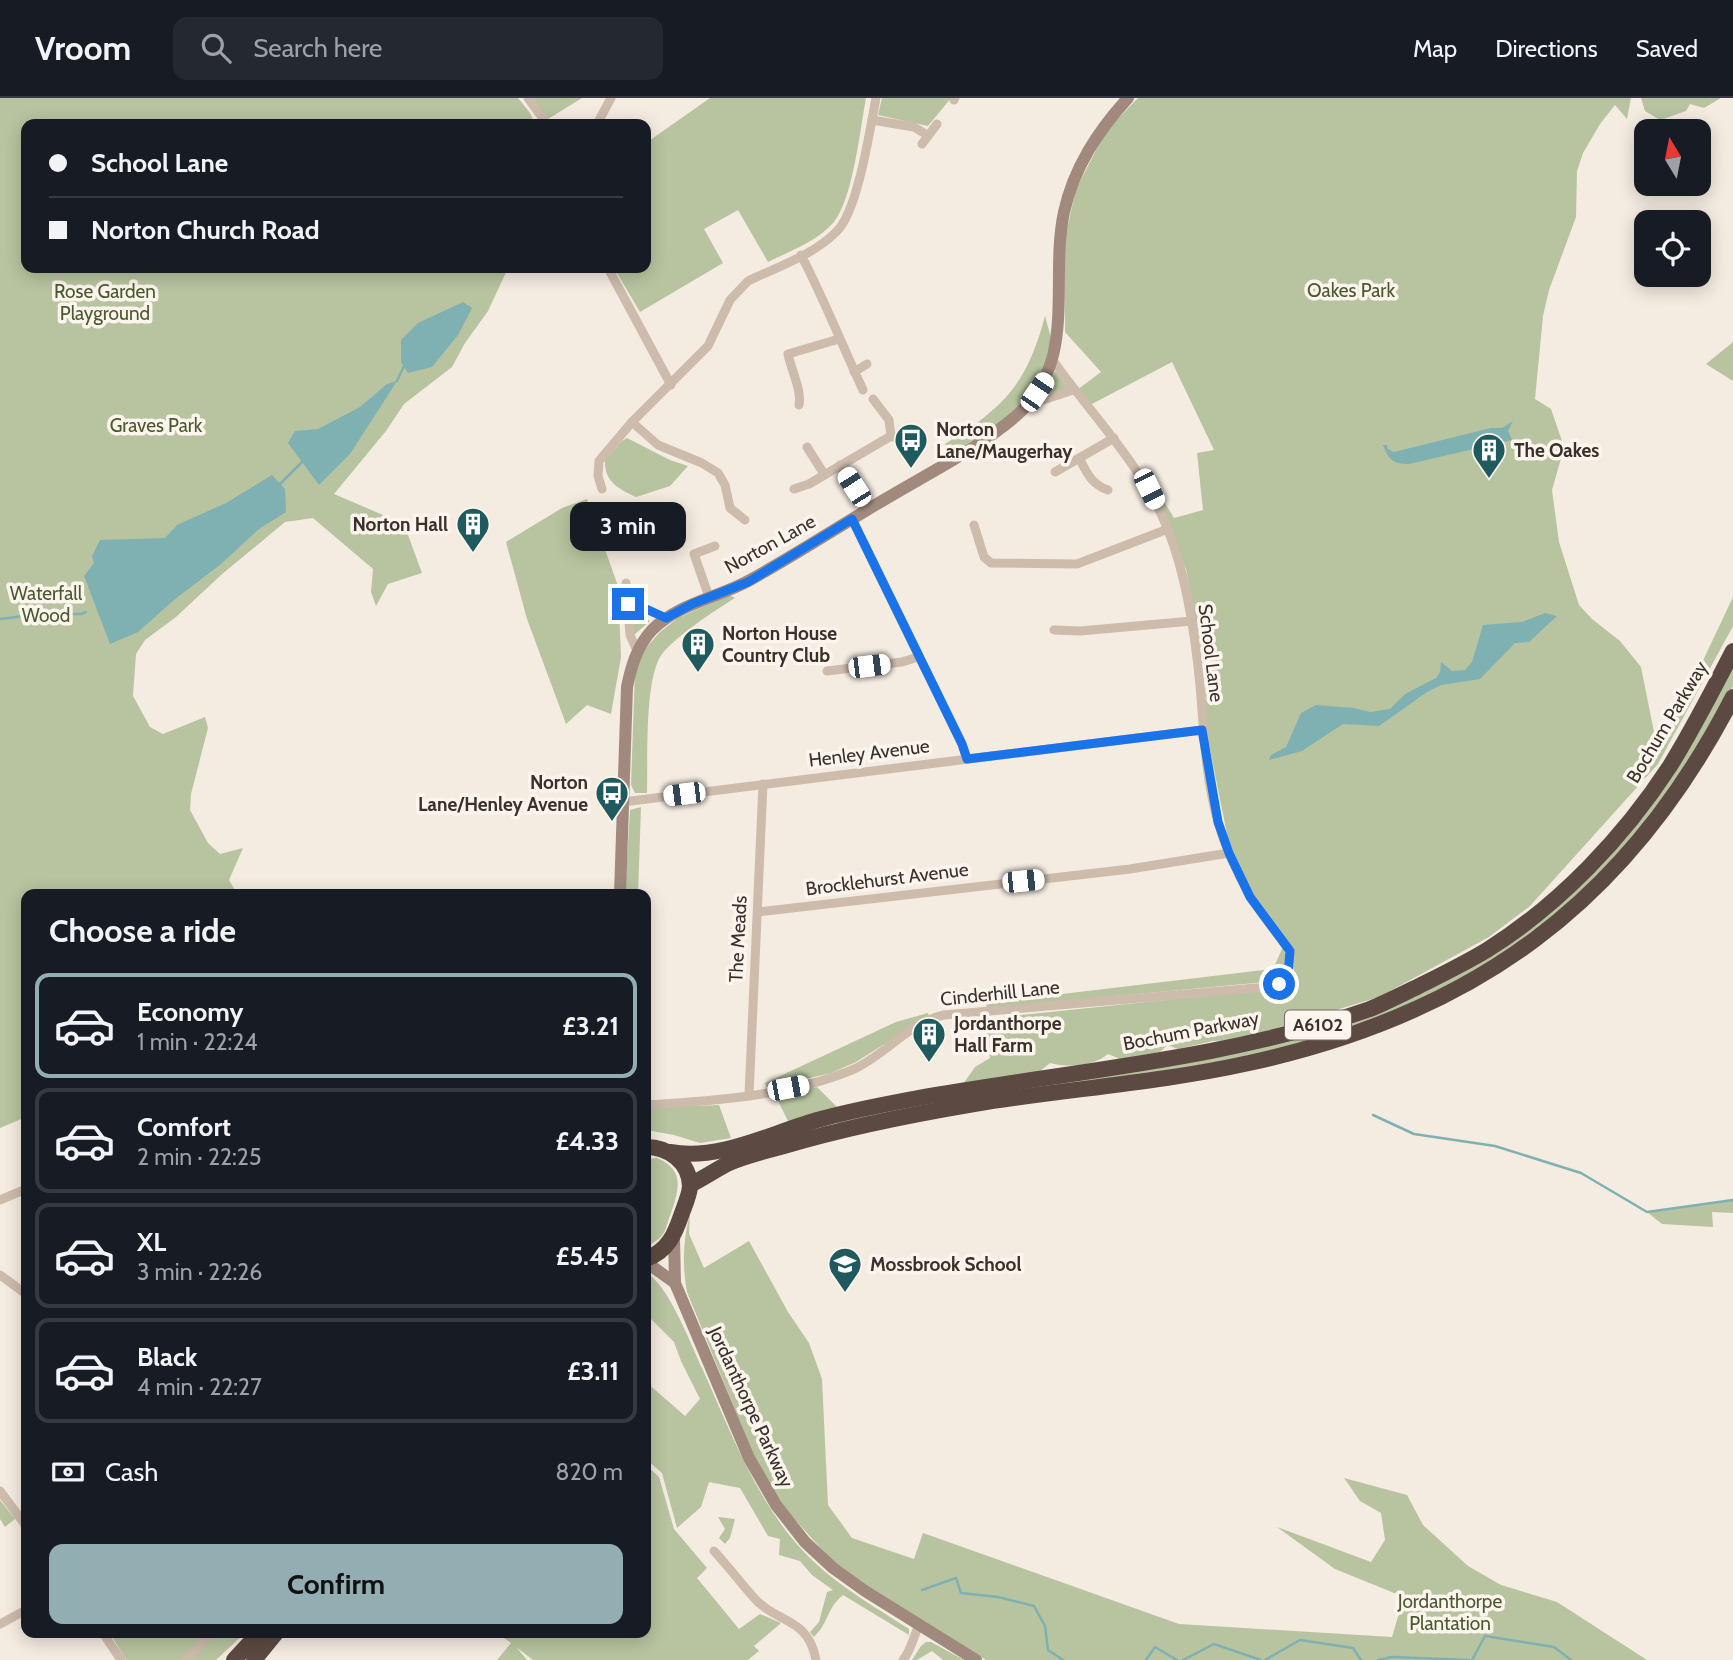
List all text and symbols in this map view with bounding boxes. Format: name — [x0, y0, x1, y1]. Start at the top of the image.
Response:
search box — [173, 17, 663, 80]
text: Vroom — [35, 28, 131, 68]
icon: search — [197, 29, 235, 67]
text: Search here — [253, 32, 382, 64]
text: Map — [1413, 34, 1457, 63]
text: Directions — [1495, 34, 1598, 63]
text: Saved — [1636, 34, 1698, 63]
north arrow — [1634, 119, 1712, 196]
map controls — [1634, 119, 1711, 287]
text: School Lane — [91, 147, 228, 179]
button: locate — [1634, 210, 1711, 287]
text: Norton Church Road — [91, 214, 320, 246]
park label: Oakes Park — [1307, 279, 1395, 302]
park label: Rose Garden Playground — [54, 280, 156, 325]
car — [1017, 369, 1058, 415]
park label: Graves Park — [110, 414, 203, 437]
place label: Norton Lane/Maugerhay — [936, 418, 1073, 463]
bus stop icon: Norton Lane/Maugerhay — [892, 421, 930, 470]
building icon: The Oakes — [1470, 431, 1508, 480]
place label: The Oakes — [1514, 439, 1599, 462]
car — [834, 464, 875, 510]
car — [1131, 466, 1168, 512]
callout: 3 min — [570, 503, 686, 552]
building icon: Norton Hall — [454, 505, 492, 554]
street label: Norton Lane — [721, 510, 820, 578]
text: 3 min — [600, 512, 656, 540]
place label: Norton Hall — [352, 513, 448, 536]
park label: Waterfall Wood — [10, 582, 83, 627]
route end — [612, 588, 644, 620]
street label: School Lane — [1194, 603, 1228, 704]
place label: Norton House Country Club — [722, 622, 837, 667]
building icon: Norton House Country Club — [679, 625, 717, 674]
car — [847, 653, 892, 679]
street label: Bochum Parkway — [1622, 657, 1713, 787]
street label: Henley Avenue — [807, 734, 931, 772]
place label: Norton Lane/Henley Avenue — [418, 771, 588, 816]
bus stop icon: Norton Lane/Henley Avenue — [593, 774, 631, 823]
car — [662, 781, 707, 807]
street label: Brocklehurst Avenue — [804, 858, 970, 900]
car — [1002, 868, 1045, 894]
street label: The Meads — [724, 895, 752, 983]
text: Choose a ride — [49, 911, 236, 950]
route start — [1263, 968, 1295, 1000]
street label: Cinderhill Lane — [939, 975, 1061, 1011]
icon: car — [53, 994, 116, 1057]
text: Economy — [137, 996, 243, 1028]
street label: Bochum Parkway — [1121, 1006, 1261, 1055]
text: £3.21 — [562, 1010, 619, 1042]
road number: A6102 — [1285, 1010, 1351, 1040]
place label: Jordanthorpe Hall Farm — [953, 1012, 1062, 1057]
building icon: Jordanthorpe Hall Farm — [910, 1015, 948, 1064]
text: 1 min · 22:24 — [137, 1028, 258, 1056]
car — [766, 1074, 811, 1102]
icon: car — [53, 1109, 116, 1172]
text: Comfort — [137, 1111, 231, 1143]
text: £4.33 — [556, 1125, 619, 1157]
text: 2 min · 22:25 — [137, 1143, 261, 1171]
icon: car — [53, 1224, 116, 1287]
text: XL — [137, 1226, 166, 1258]
text: £5.45 — [556, 1240, 619, 1272]
school or university icon: Mossbrook School — [826, 1245, 864, 1294]
place label: Mossbrook School — [870, 1253, 1021, 1276]
text: 3 min · 22:26 — [137, 1258, 262, 1286]
street label: Jordanthorpe Parkway — [703, 1322, 799, 1491]
icon: car — [53, 1339, 116, 1402]
text: Black — [137, 1341, 197, 1373]
text: £3.11 — [567, 1355, 619, 1387]
text: 4 min · 22:27 — [137, 1373, 262, 1401]
icon: cash — [49, 1453, 87, 1491]
text: Cash — [105, 1456, 158, 1488]
text: 820 m — [556, 1458, 623, 1486]
button: Confirm — [49, 1544, 623, 1624]
park label: Jordanthorpe Plantation — [1397, 1590, 1502, 1635]

